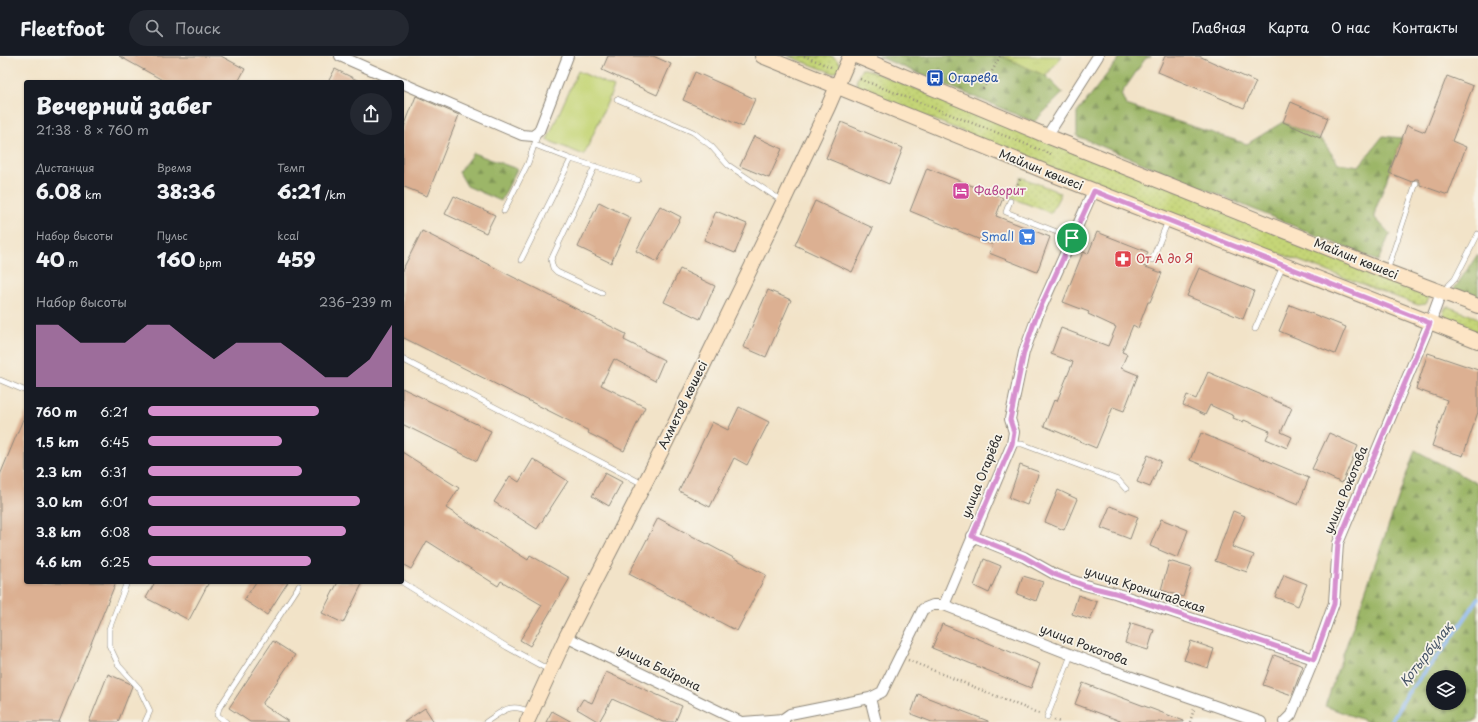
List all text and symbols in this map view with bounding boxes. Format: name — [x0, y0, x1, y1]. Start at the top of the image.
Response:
search box — [129, 10, 409, 46]
text: Fleetfoot — [20, 14, 105, 42]
text: Поиск — [175, 16, 220, 39]
icon: search — [143, 17, 165, 39]
text: Главная — [1192, 17, 1246, 38]
text: Карта — [1268, 17, 1309, 38]
text: О нас — [1331, 17, 1370, 38]
text: Контакты — [1392, 17, 1458, 38]
bus stop icon: Огарева — [925, 68, 945, 88]
place label: Огарева — [948, 68, 999, 86]
text: Вечерний забег — [36, 88, 212, 121]
button: share — [350, 93, 392, 135]
text: 21:38 · 8 × 760 m — [36, 120, 149, 139]
street label: Майлин көшесі — [996, 144, 1086, 194]
text: Дистанция — [36, 159, 94, 176]
text: Время — [157, 159, 192, 176]
text: Темп — [277, 159, 305, 176]
text: 6.08 — [36, 176, 82, 206]
text: 38:36 — [157, 176, 215, 206]
text: 6:21 — [277, 176, 321, 206]
hotel icon: Фаворит — [951, 181, 971, 201]
place label: Фаворит — [974, 181, 1027, 199]
text: km — [82, 186, 102, 203]
text: /km — [321, 186, 346, 203]
pin — [1055, 221, 1089, 255]
text: Набор высоты — [36, 227, 113, 244]
text: Пульс — [157, 227, 188, 244]
text: kcal — [277, 227, 299, 244]
place label: Small — [981, 227, 1014, 245]
supermarket icon: Small — [1017, 227, 1037, 247]
icon: arrive — [1061, 227, 1083, 249]
street label: Майлин көшесі — [1311, 233, 1401, 283]
text: 40 — [36, 244, 65, 274]
text: 160 — [157, 244, 195, 274]
text: 459 — [277, 244, 315, 274]
pharmacy icon: От А до Я — [1113, 249, 1133, 269]
place label: От А до Я — [1136, 249, 1193, 267]
text: m — [65, 254, 78, 271]
text: bpm — [195, 254, 222, 271]
text: Набор высоты — [36, 292, 127, 311]
text: 236–239 m — [319, 292, 392, 311]
street label: Ахметов көшесі — [653, 357, 711, 452]
text: 760 m — [36, 402, 77, 421]
text: 6:21 — [100, 402, 128, 421]
street label: улица Огарёва — [956, 430, 1006, 521]
text: 1.5 km — [36, 432, 79, 451]
text: 6:45 — [100, 432, 129, 451]
street label: улица Рокотова — [1319, 443, 1372, 536]
text: 2.3 km — [36, 462, 82, 481]
text: 6:31 — [100, 462, 126, 481]
text: 3.0 km — [36, 492, 83, 511]
text: 6:01 — [100, 492, 128, 511]
text: 3.8 km — [36, 522, 81, 541]
text: 6:08 — [100, 522, 130, 541]
text: 4.6 km — [36, 552, 82, 571]
text: 6:25 — [100, 552, 130, 571]
street label: улица Кронштадская — [1083, 561, 1208, 617]
water label: Қотырбұлақ — [1395, 617, 1457, 690]
street label: улица Рокотова — [1037, 619, 1132, 669]
street label: улица Байрона — [615, 639, 705, 695]
map controls — [1426, 670, 1466, 710]
button: layers — [1426, 670, 1466, 710]

